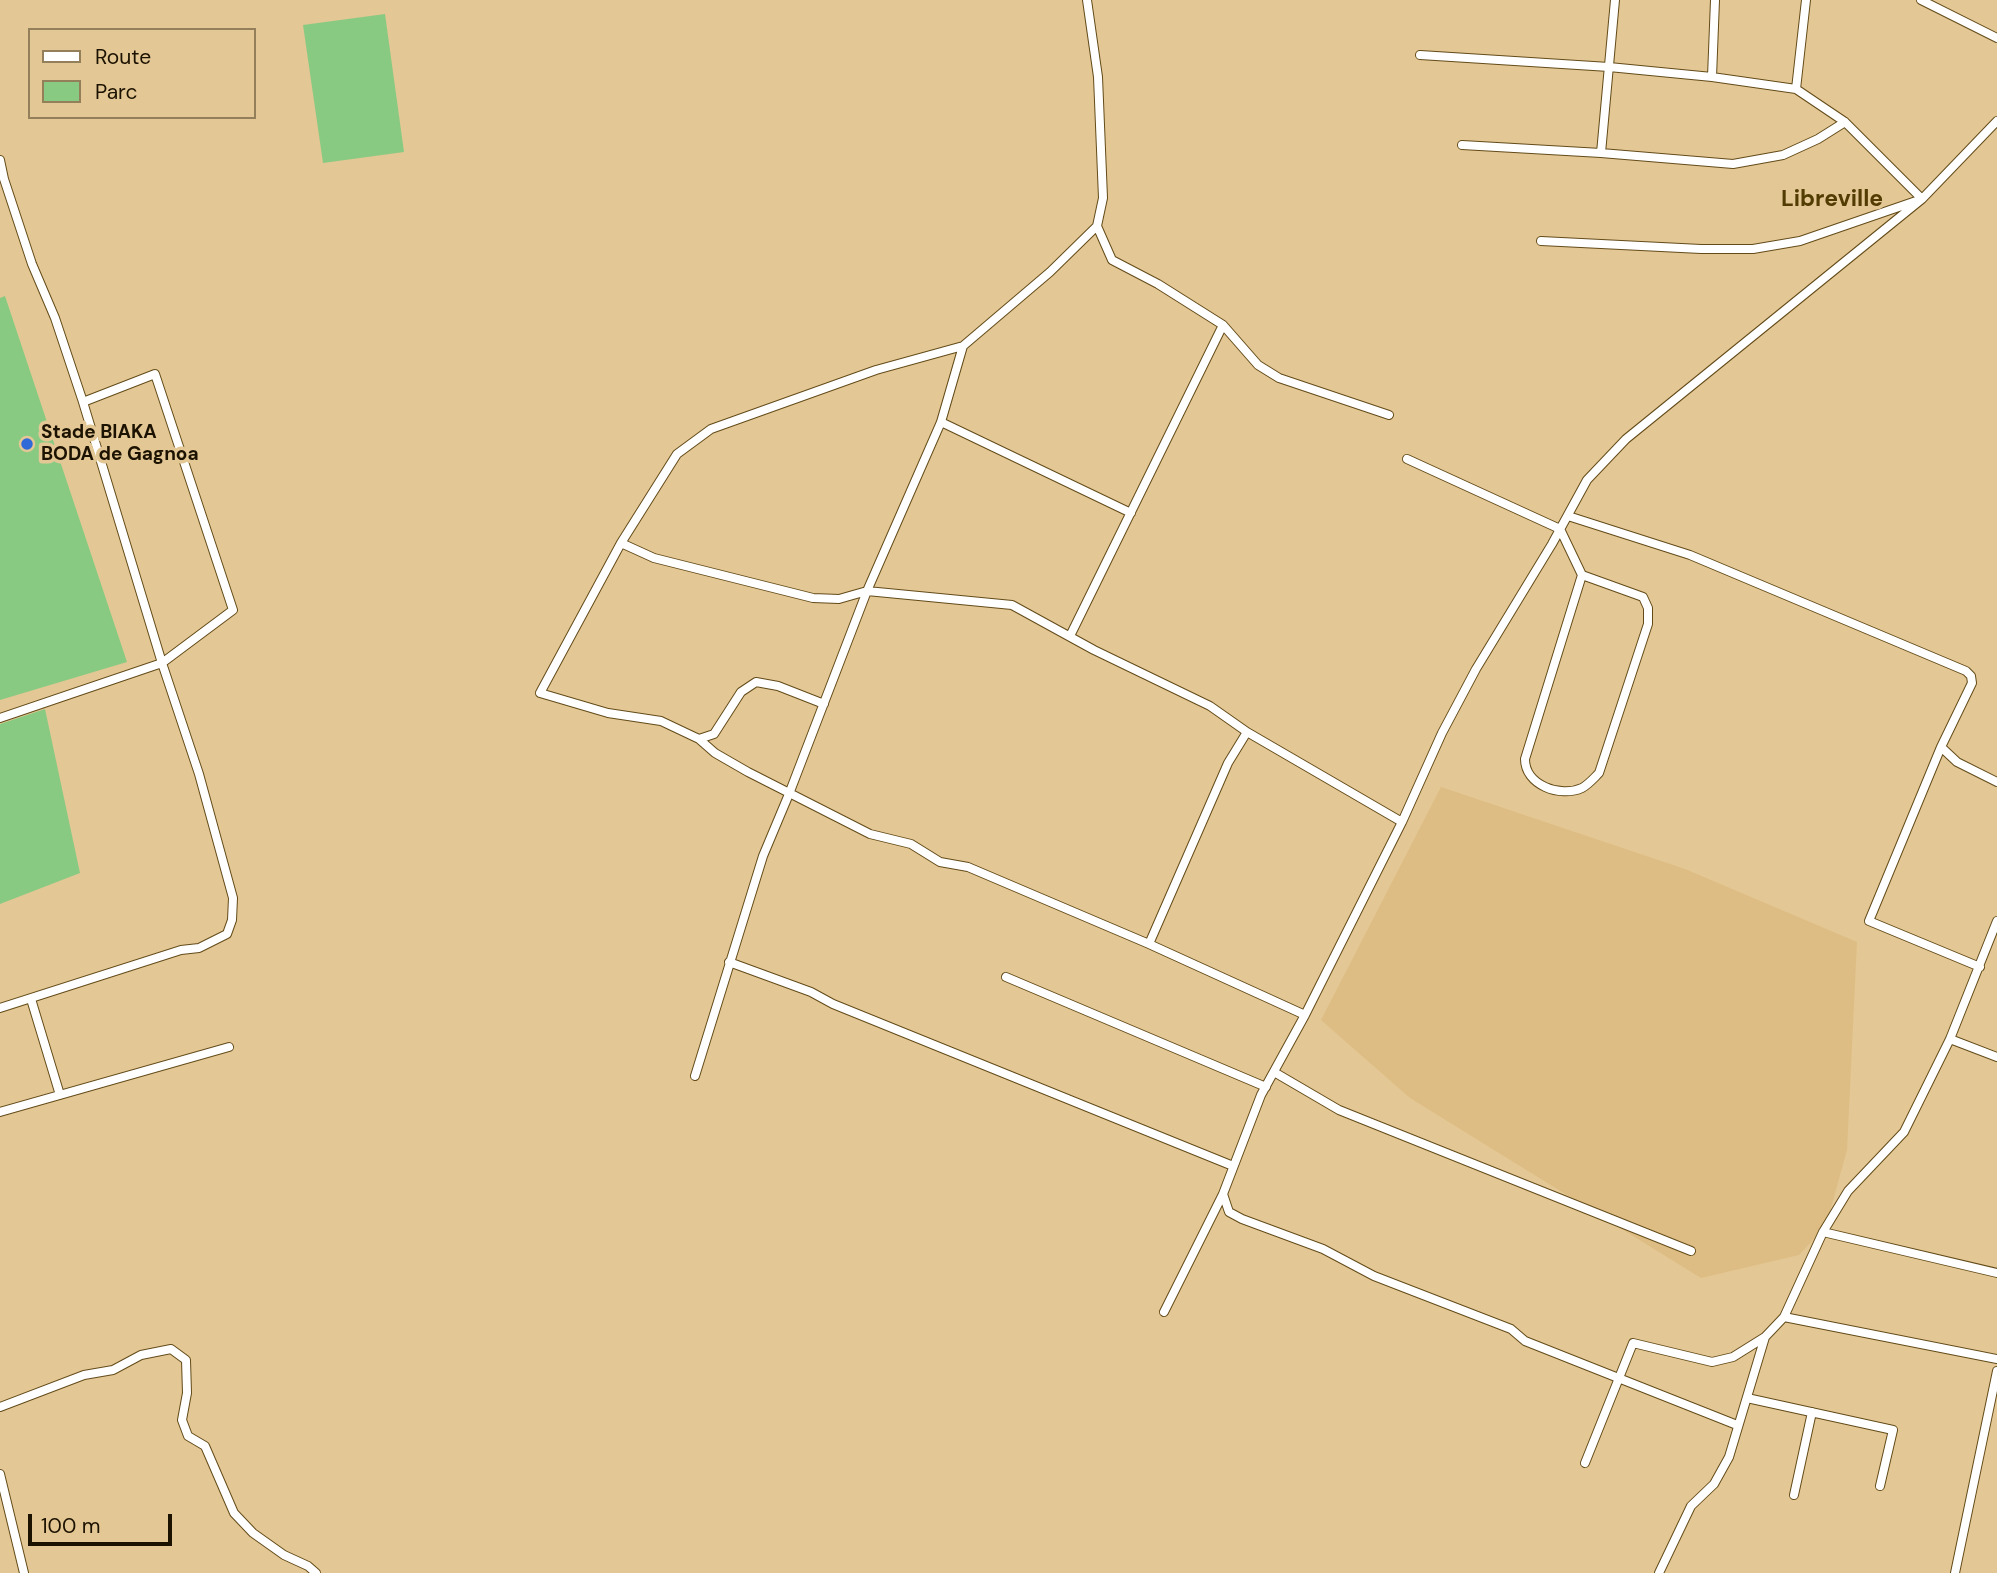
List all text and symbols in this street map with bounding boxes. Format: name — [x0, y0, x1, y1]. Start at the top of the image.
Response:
legend — [28, 28, 256, 119]
text: Route — [95, 43, 151, 71]
text: Parc — [95, 78, 138, 106]
district label: Libreville — [1781, 186, 1883, 214]
place label: Stade BIAKA BODA de Gagnoa — [41, 422, 199, 466]
marker: Stade BIAKA BODA de Gagnoa — [19, 436, 35, 452]
scale bar — [32, 1500, 175, 1544]
text: 100 m — [41, 1512, 101, 1540]

